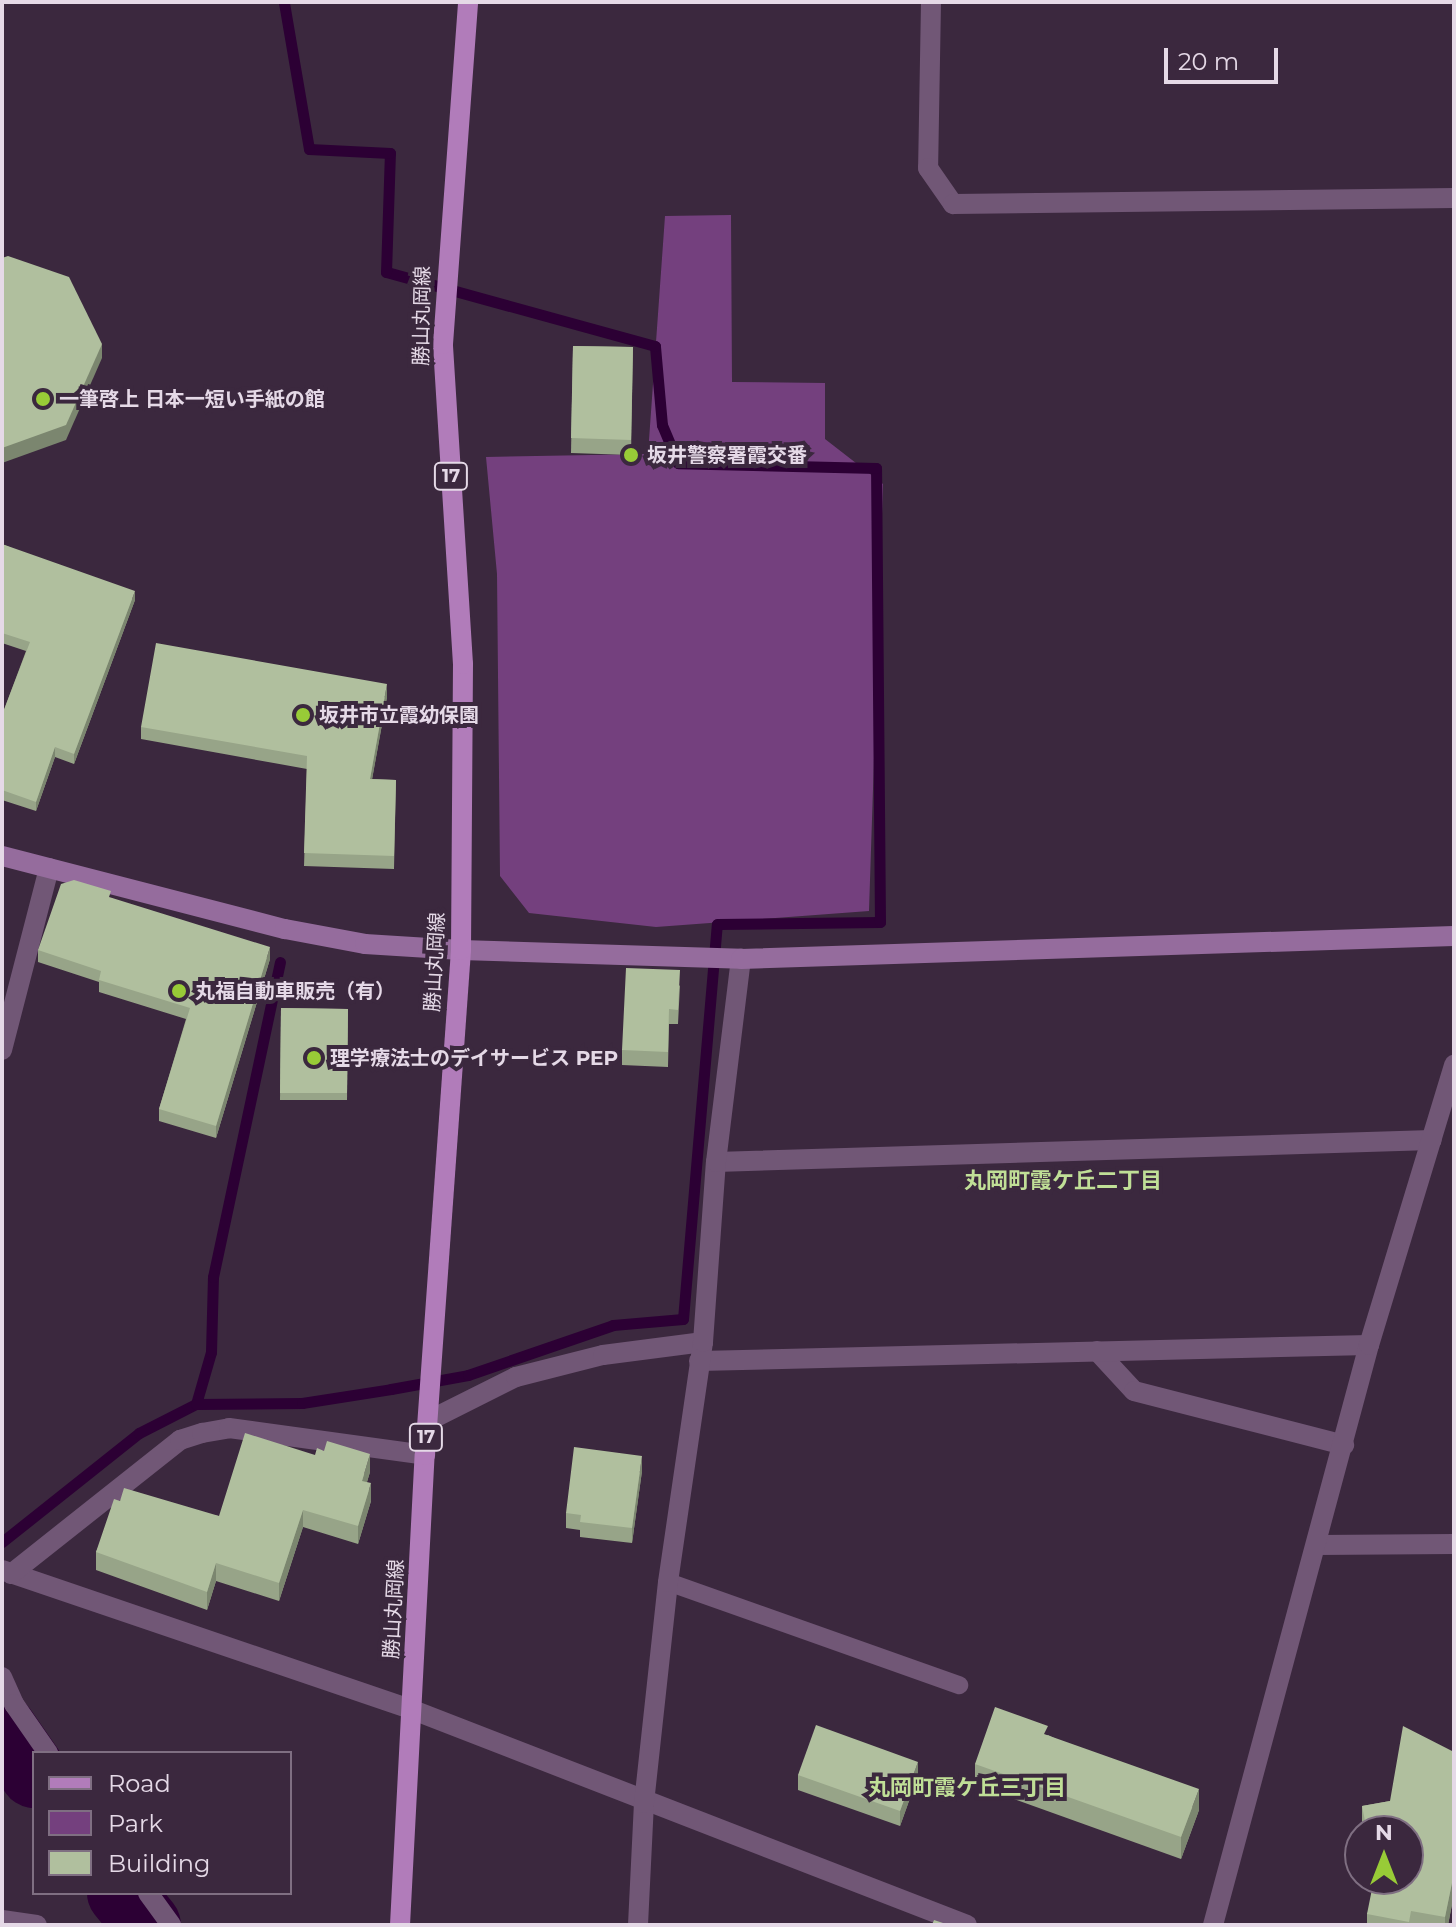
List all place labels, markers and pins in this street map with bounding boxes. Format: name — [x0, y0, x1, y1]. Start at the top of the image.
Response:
place label: 一筆啓上 日本一短い手紙の館 — [59, 387, 325, 411]
marker: 一筆啓上 日本一短い手紙の館 — [34, 390, 52, 408]
place label: 坂井警察署霞交番 — [647, 443, 807, 467]
marker: 坂井警察署霞交番 — [622, 446, 640, 464]
place label: 坂井市立霞幼保園 — [319, 703, 479, 727]
marker: 坂井市立霞幼保園 — [294, 706, 312, 724]
place label: 丸福自動車販売（有） — [195, 979, 395, 1003]
marker: 丸福自動車販売（有） — [170, 982, 188, 1000]
place label: 理学療法士のデイサービス PEP — [330, 1046, 618, 1070]
marker: 理学療法士のデイサービス PEP — [305, 1049, 323, 1067]

